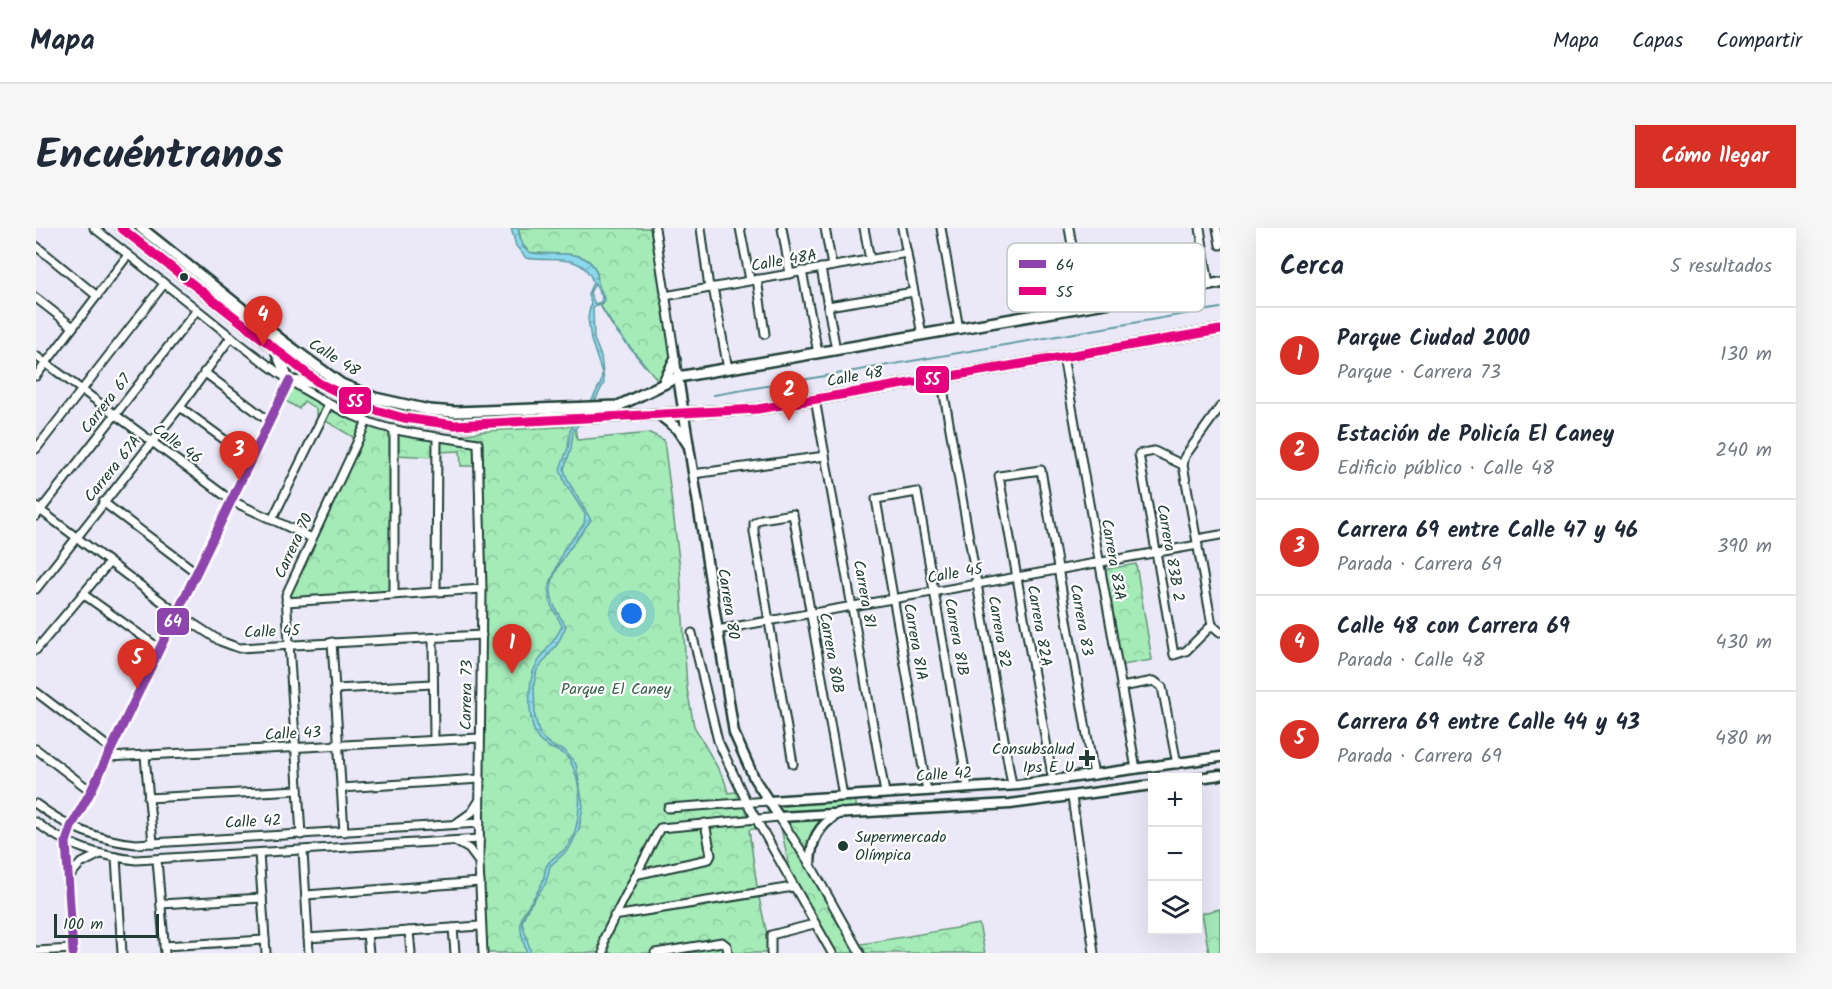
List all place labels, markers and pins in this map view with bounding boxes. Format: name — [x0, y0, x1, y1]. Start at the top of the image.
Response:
unlabelled marker — [178, 271, 190, 283]
pin: 4 — [244, 296, 282, 346]
pin: 2 — [770, 372, 808, 421]
pin: 3 — [220, 432, 258, 481]
pin: 1 — [492, 624, 532, 674]
pin: 5 — [118, 640, 156, 689]
place label: Consubsalud Ips E U — [992, 737, 1075, 780]
marker: Consubsalud Ips E U — [1078, 749, 1096, 767]
place label: Supermercado Olímpica — [855, 825, 946, 868]
marker: Supermercado Olímpica — [836, 839, 850, 853]

